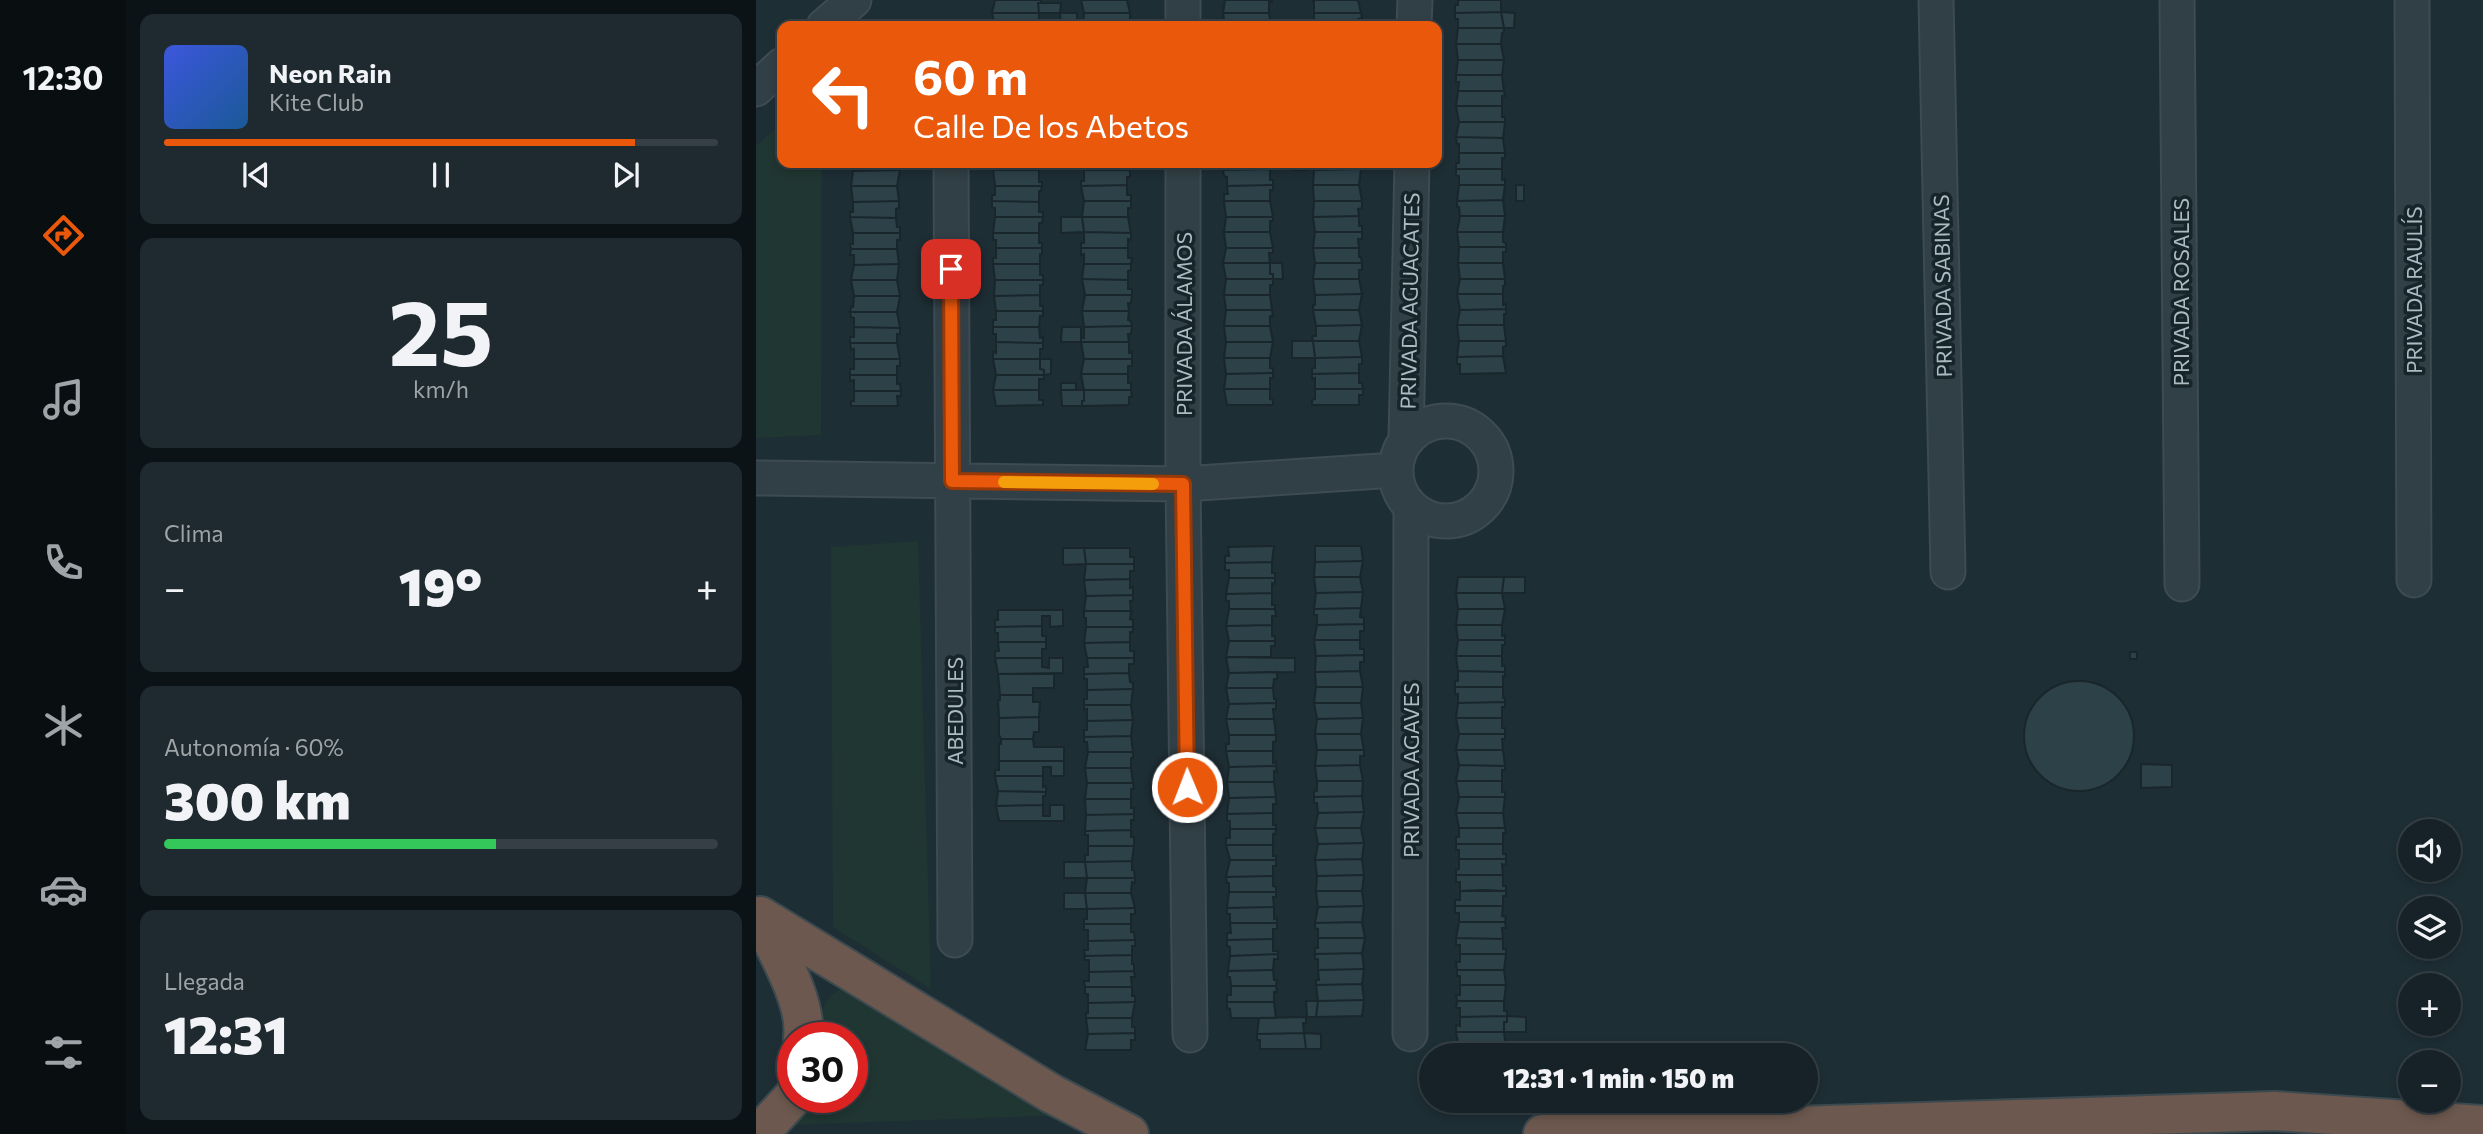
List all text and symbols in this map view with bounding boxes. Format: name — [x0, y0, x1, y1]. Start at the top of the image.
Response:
text: 60 m — [913, 45, 1028, 105]
icon: left — [798, 49, 889, 140]
text: 12:30 — [22, 57, 104, 97]
text: Neon Rain — [269, 57, 392, 88]
text: Kite Club — [269, 88, 364, 116]
text: Calle De los Abetos — [913, 105, 1189, 145]
icon: previous — [237, 156, 275, 194]
icon: pause — [422, 156, 460, 194]
icon: next — [607, 156, 645, 194]
street label: PRIVADA AGUACATES — [1395, 192, 1423, 410]
street label: PRIVADA SABINAS — [1928, 194, 1956, 378]
street label: PRIVADA ROSALES — [2168, 198, 2193, 386]
street label: PRIVADA RAULÍS — [2401, 206, 2426, 374]
icon: directions — [39, 211, 88, 260]
street label: PRIVADA ÁLAMOS — [1171, 232, 1196, 416]
pin — [921, 239, 981, 299]
icon: arrive — [932, 250, 970, 288]
text: 25 — [389, 273, 493, 385]
icon: music — [39, 375, 88, 424]
text: km/h — [413, 375, 469, 403]
text: Clima — [164, 519, 224, 547]
icon: phone — [39, 538, 88, 587]
text: 19° — [399, 553, 482, 617]
text: − — [164, 563, 186, 610]
text: + — [696, 563, 718, 610]
street label: ABEDULES — [942, 657, 967, 765]
street label: PRIVADA AGAVES — [1398, 682, 1423, 858]
icon: climate — [39, 701, 88, 750]
text: Autonomía · 60% — [164, 733, 344, 761]
position arrow — [1150, 750, 1224, 824]
text: 300 km — [164, 767, 351, 831]
map controls — [2398, 819, 2461, 1113]
button: sound — [2398, 819, 2461, 882]
icon: car — [39, 865, 88, 914]
button: layers — [2398, 896, 2461, 959]
text: Llegada — [164, 967, 245, 995]
button: + — [2398, 973, 2461, 1036]
text: 12:31 — [164, 1001, 288, 1065]
speed limit sign: 30 — [777, 1022, 868, 1113]
icon: filters — [39, 1028, 88, 1077]
button: − — [2398, 1050, 2461, 1113]
text: 12:31 · 1 min · 150 m — [1503, 1062, 1734, 1093]

